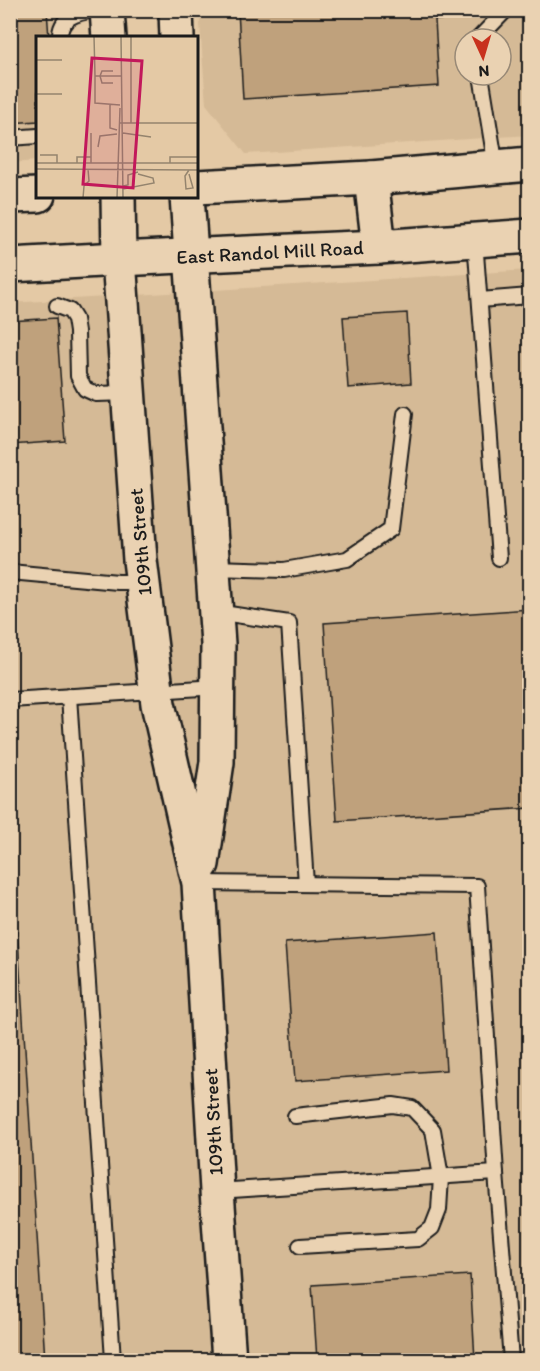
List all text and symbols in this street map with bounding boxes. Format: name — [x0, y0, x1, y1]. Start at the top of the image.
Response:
north arrow — [453, 27, 513, 87]
inset map — [36, 36, 198, 198]
text: N — [478, 62, 490, 81]
street label: East Randol Mill Road — [176, 235, 364, 269]
street label: 109th Street — [123, 487, 157, 597]
street label: 109th Street — [198, 1067, 228, 1176]

